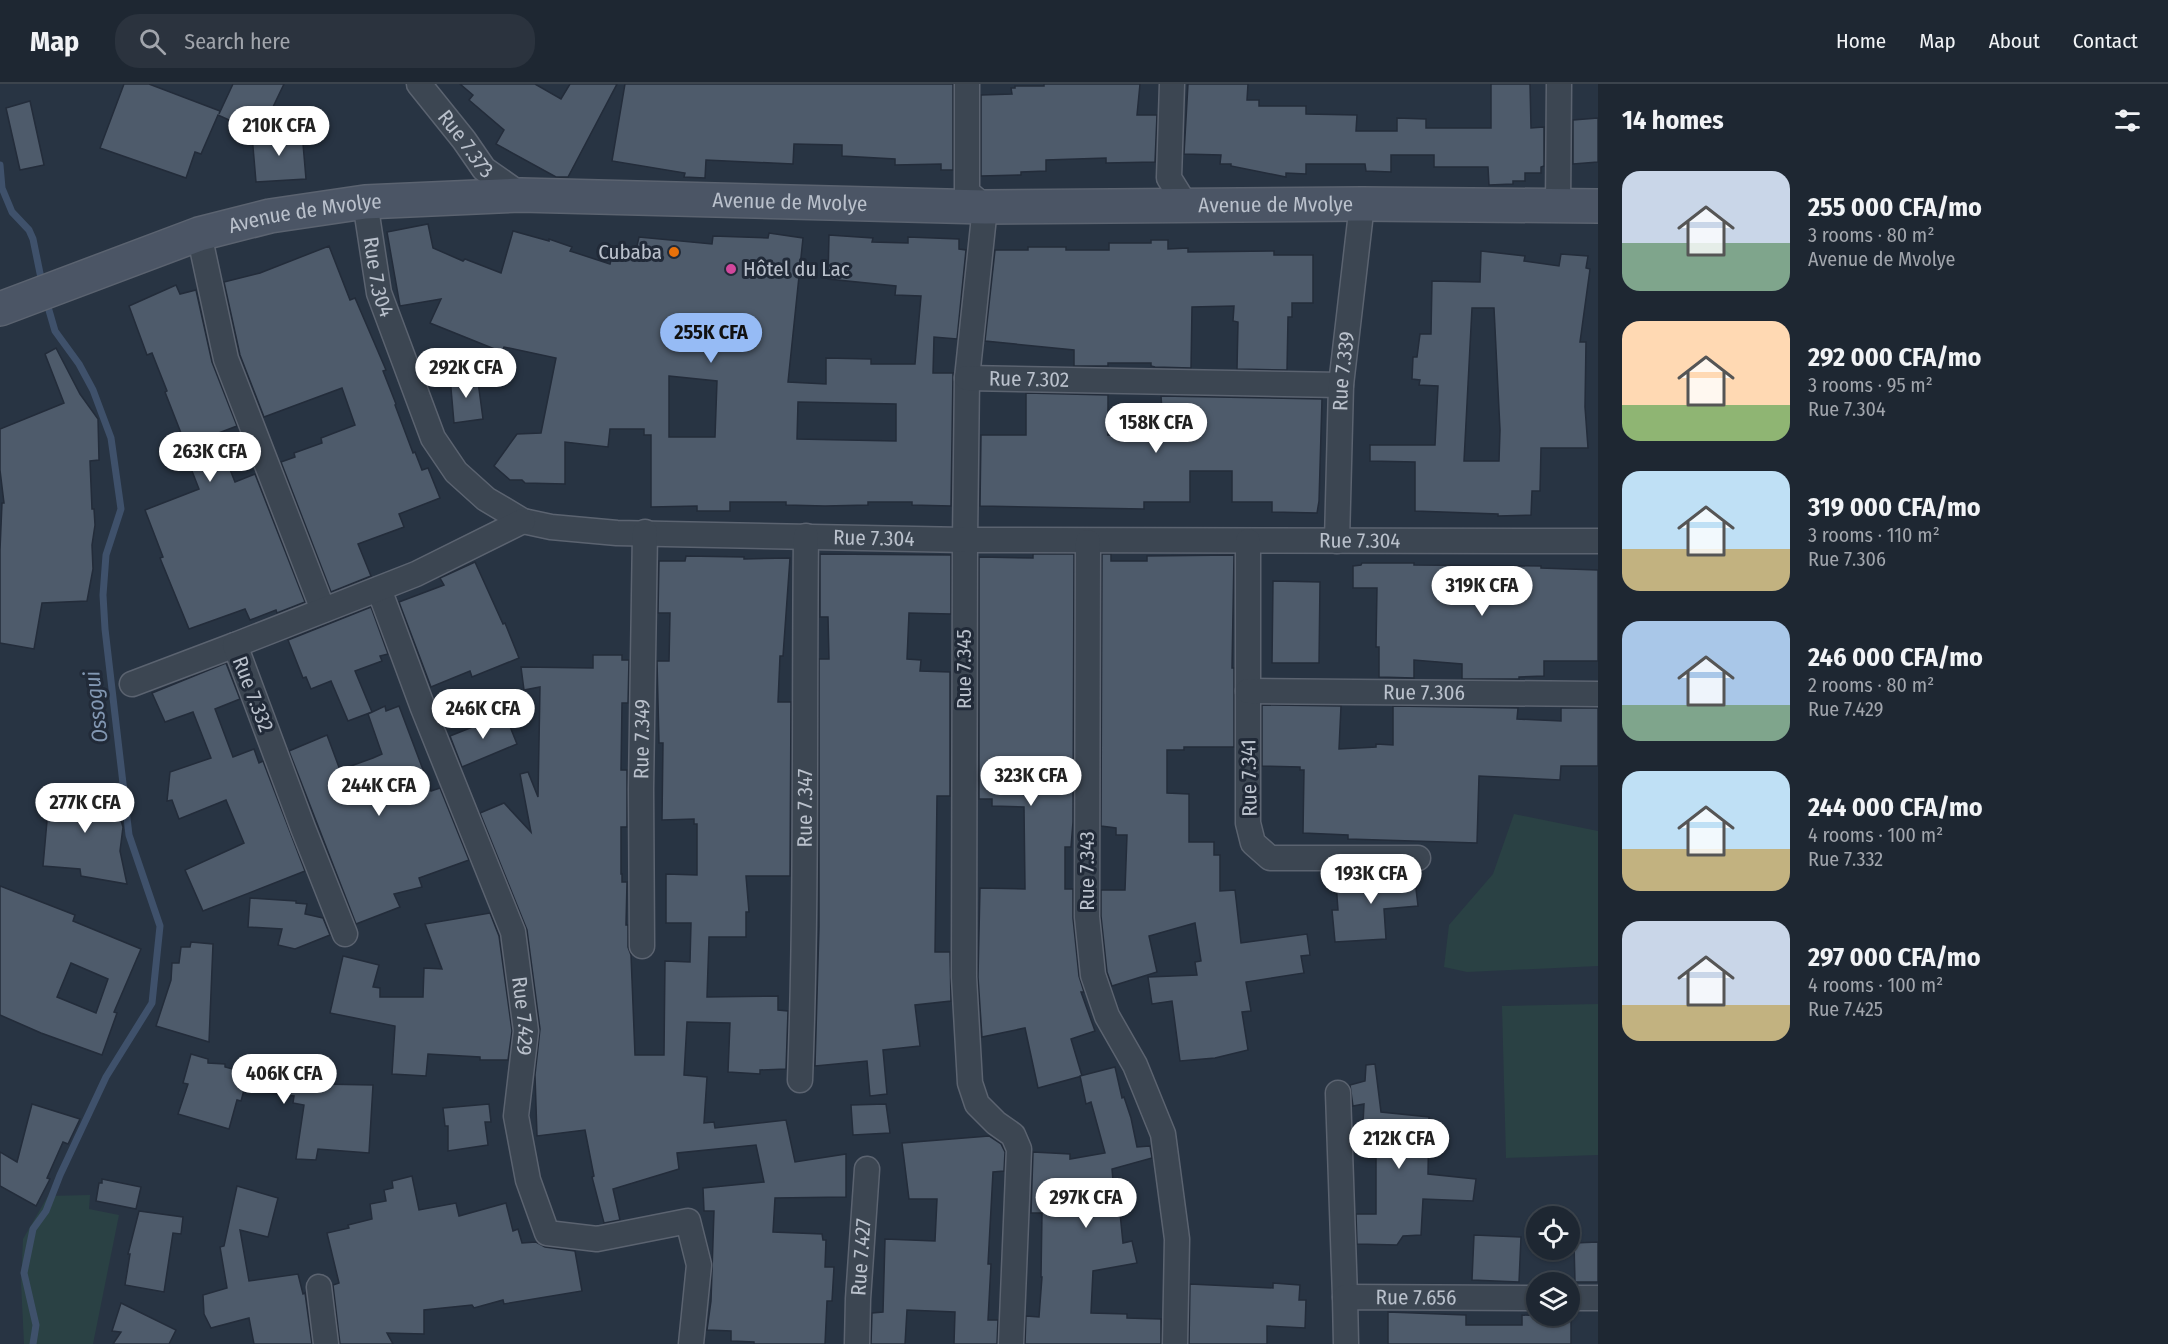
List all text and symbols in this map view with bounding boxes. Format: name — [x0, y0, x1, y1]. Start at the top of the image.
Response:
search box — [115, 14, 535, 68]
text: Map — [30, 25, 79, 58]
icon: search — [136, 25, 169, 58]
text: Search here — [184, 28, 290, 55]
text: Home — [1836, 28, 1886, 54]
text: Map — [1919, 28, 1956, 54]
text: About — [1989, 28, 2040, 54]
text: Contact — [2073, 28, 2138, 54]
icon: filters — [2111, 104, 2144, 137]
street label: Rue 7.373 — [432, 105, 498, 184]
text: 14 homes — [1622, 105, 1724, 136]
pin: 210K CFA — [217, 106, 341, 157]
text: 210K CFA — [242, 113, 316, 137]
street label: Avenue de Mvolye — [712, 187, 868, 217]
street label: Avenue de Mvolye — [226, 188, 382, 239]
street label: Avenue de Mvolye — [1198, 191, 1353, 218]
text: 255 000 CFA/mo — [1808, 192, 1982, 223]
icon: home — [1670, 195, 1742, 267]
text: 3 rooms · 80 m² — [1808, 223, 1934, 247]
street label: Rue 7.304 — [358, 235, 400, 321]
place label: Cubaba — [598, 239, 662, 265]
marker: Cubaba — [667, 245, 681, 259]
text: Avenue de Mvolye — [1808, 247, 1955, 271]
place label: Hôtel du Lac — [743, 256, 850, 282]
marker: Hôtel du Lac — [724, 262, 738, 276]
pin: 255K CFA — [649, 313, 773, 364]
text: 255K CFA — [674, 320, 748, 344]
street label: Rue 7.339 — [1327, 330, 1360, 411]
text: 292 000 CFA/mo — [1808, 342, 1981, 373]
icon: home — [1670, 345, 1742, 417]
pin: 292K CFA — [404, 348, 528, 399]
text: 292K CFA — [429, 355, 503, 379]
street label: Rue 7.302 — [989, 365, 1069, 393]
text: 3 rooms · 95 m² — [1808, 373, 1933, 397]
text: Rue 7.304 — [1808, 397, 1886, 421]
pin: 158K CFA — [1094, 403, 1218, 454]
text: 158K CFA — [1119, 410, 1193, 434]
pin: 263K CFA — [148, 432, 272, 483]
text: 263K CFA — [173, 439, 247, 463]
text: 319 000 CFA/mo — [1808, 492, 1981, 523]
icon: home — [1670, 495, 1742, 567]
text: 3 rooms · 110 m² — [1808, 523, 1940, 547]
street label: Rue 7.304 — [833, 524, 915, 552]
street label: Rue 7.304 — [1319, 528, 1401, 554]
text: Rue 7.306 — [1808, 547, 1886, 571]
pin: 319K CFA — [1420, 566, 1544, 617]
text: 319K CFA — [1446, 573, 1518, 597]
street label: Rue 7.345 — [951, 629, 977, 709]
text: 246 000 CFA/mo — [1808, 642, 1983, 673]
icon: home — [1670, 645, 1742, 717]
street label: Rue 7.332 — [227, 653, 279, 735]
water label: Ossogui — [78, 669, 114, 744]
text: 2 rooms · 80 m² — [1808, 673, 1934, 697]
street label: Rue 7.306 — [1383, 679, 1465, 706]
pin: 246K CFA — [421, 689, 545, 740]
text: 246K CFA — [446, 696, 520, 720]
text: Rue 7.429 — [1808, 697, 1883, 721]
street label: Rue 7.349 — [628, 699, 655, 779]
street label: Rue 7.341 — [1235, 739, 1263, 817]
pin: 323K CFA — [969, 756, 1093, 807]
text: 323K CFA — [995, 763, 1067, 787]
pin: 244K CFA — [317, 766, 441, 817]
street label: Rue 7.347 — [792, 769, 818, 847]
text: 244K CFA — [342, 773, 416, 797]
pin: 277K CFA — [23, 783, 147, 834]
text: 277K CFA — [49, 790, 121, 814]
text: 244 000 CFA/mo — [1808, 792, 1983, 823]
icon: home — [1670, 795, 1742, 867]
text: 4 rooms · 100 m² — [1808, 823, 1943, 847]
street label: Rue 7.343 — [1074, 831, 1100, 911]
text: Rue 7.332 — [1808, 847, 1883, 871]
pin: 193K CFA — [1309, 854, 1433, 905]
text: 193K CFA — [1335, 861, 1407, 885]
text: 297 000 CFA/mo — [1808, 942, 1981, 973]
icon: home — [1670, 945, 1742, 1017]
text: 4 rooms · 100 m² — [1808, 973, 1943, 997]
street label: Rue 7.429 — [506, 975, 539, 1057]
text: Rue 7.425 — [1808, 997, 1883, 1021]
pin: 406K CFA — [222, 1054, 346, 1105]
text: 406K CFA — [246, 1061, 322, 1085]
pin: 212K CFA — [1337, 1119, 1461, 1170]
text: 212K CFA — [1363, 1126, 1435, 1150]
pin: 297K CFA — [1024, 1178, 1148, 1229]
text: 297K CFA — [1050, 1185, 1122, 1209]
map controls — [1526, 1206, 1580, 1326]
button: locate — [1526, 1206, 1580, 1260]
street label: Rue 7.427 — [845, 1218, 877, 1297]
button: layers — [1526, 1272, 1580, 1326]
street label: Rue 7.656 — [1375, 1284, 1457, 1311]

